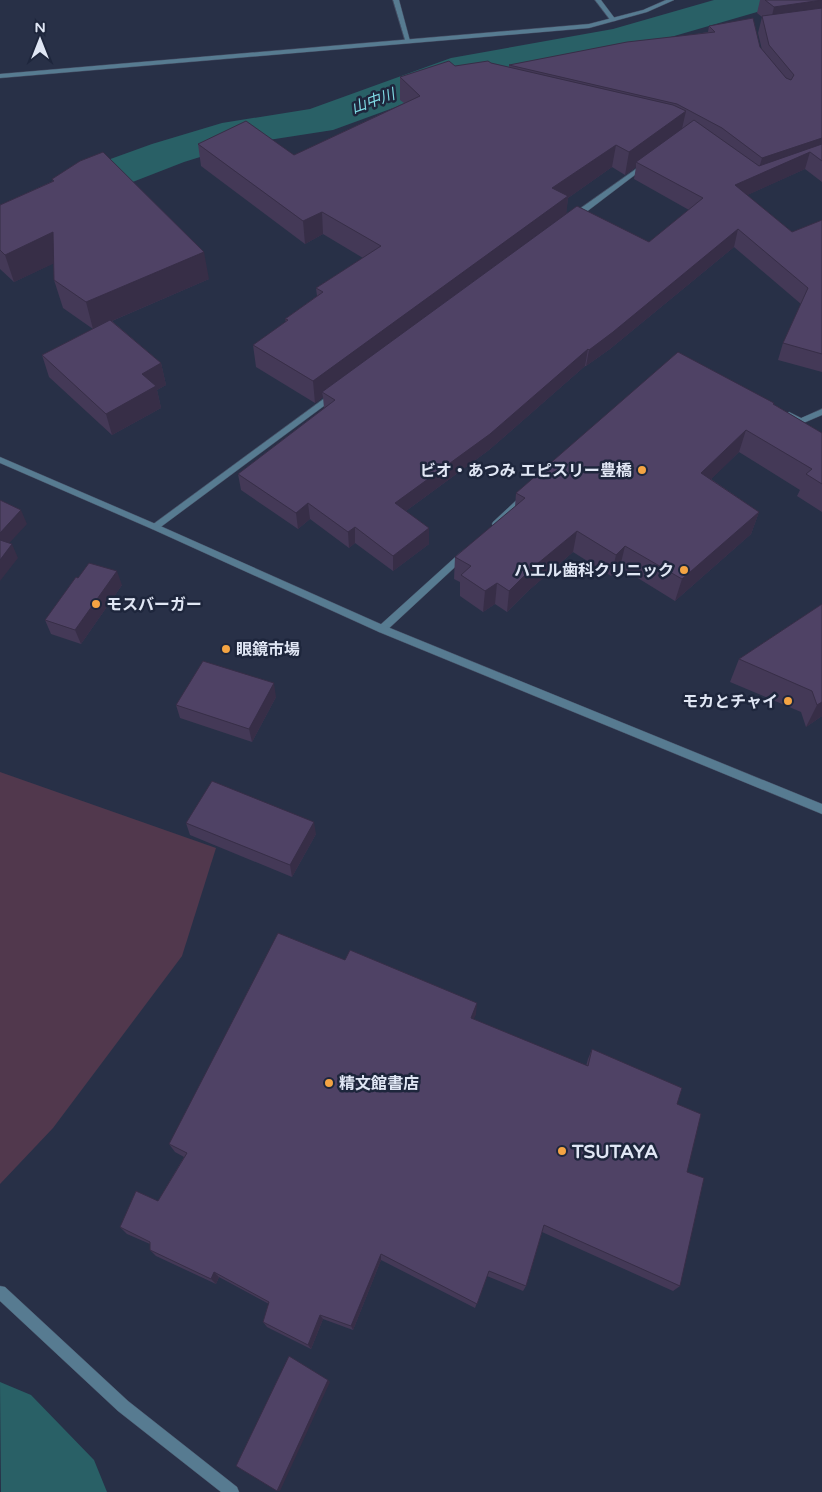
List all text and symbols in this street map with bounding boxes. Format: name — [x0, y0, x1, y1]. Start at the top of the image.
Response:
north arrow — [15, 15, 65, 65]
text: N — [34, 19, 46, 36]
water label: 山中川 — [349, 84, 399, 117]
place label: ビオ・あつみ エピスリー豊橋 — [420, 461, 632, 481]
marker: ビオ・あつみ エピスリー豊橋 — [636, 464, 648, 476]
place label: ハエル歯科クリニック — [514, 561, 674, 581]
marker: ハエル歯科クリニック — [678, 564, 690, 576]
place label: モスバーガー — [106, 595, 202, 615]
marker: モスバーガー — [90, 598, 102, 610]
place label: 眼鏡市場 — [236, 640, 300, 660]
marker: 眼鏡市場 — [220, 643, 232, 655]
place label: モカとチャイ — [682, 692, 778, 712]
marker: モカとチャイ — [782, 695, 794, 707]
place label: 精文館書店 — [339, 1074, 419, 1094]
marker: 精文館書店 — [323, 1077, 335, 1089]
place label: TSUTAYA — [571, 1141, 658, 1163]
marker: TSUTAYA — [556, 1145, 568, 1157]

